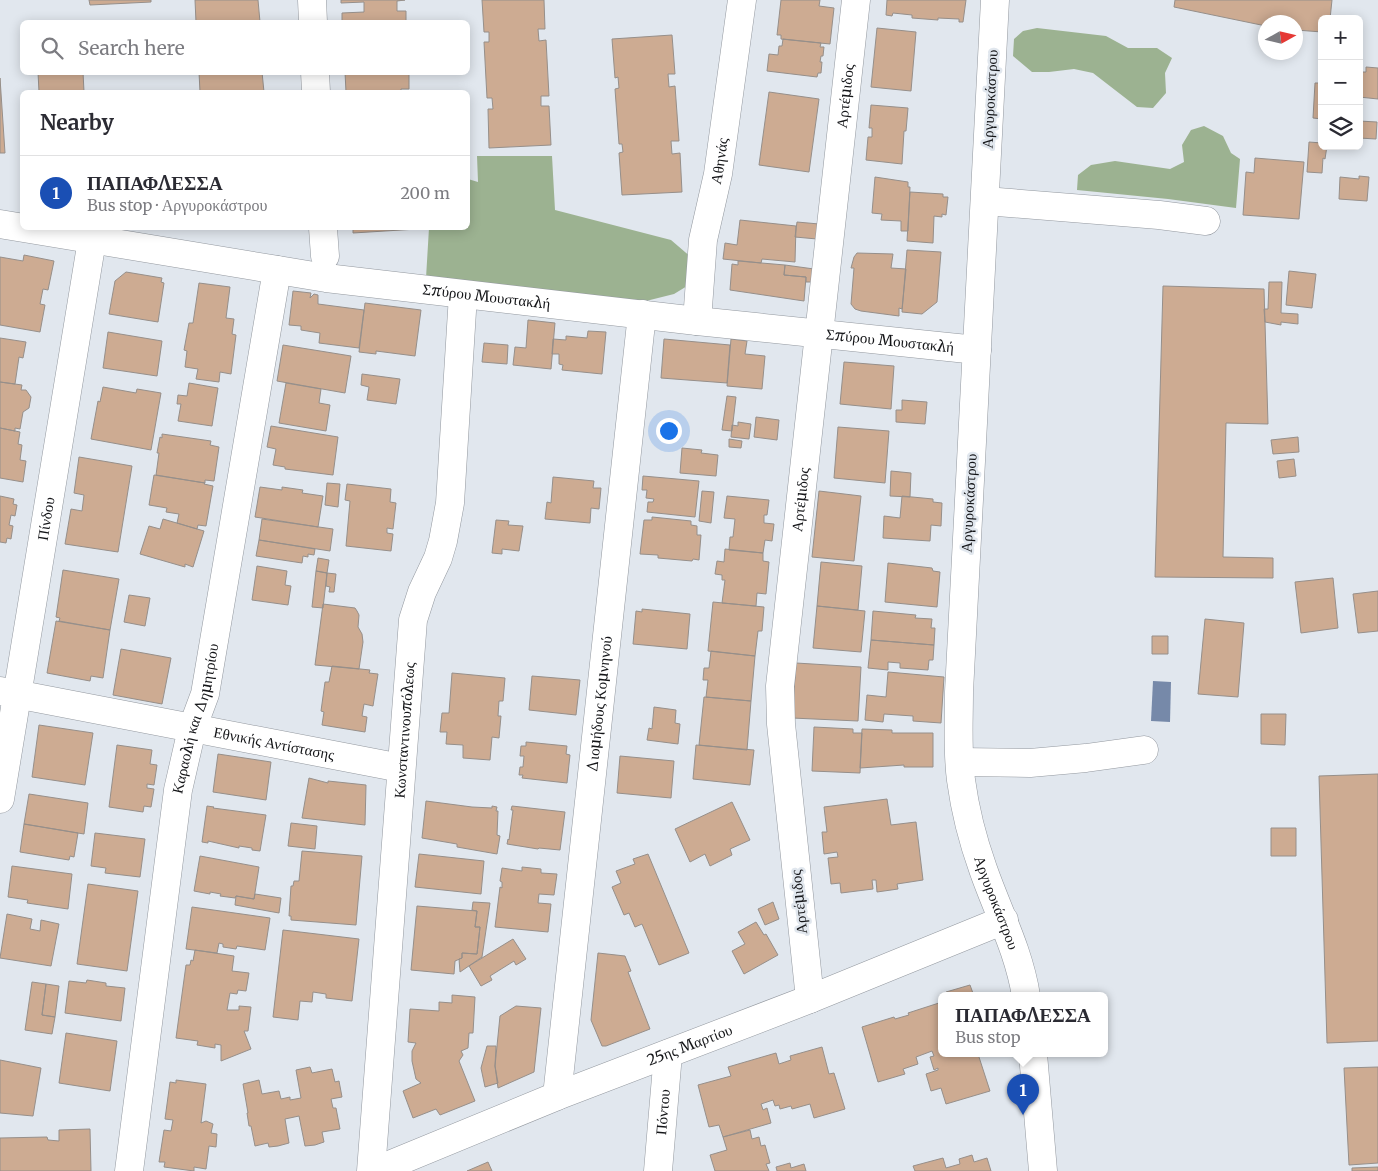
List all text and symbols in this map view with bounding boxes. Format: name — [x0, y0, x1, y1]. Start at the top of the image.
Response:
north arrow — [1258, 15, 1303, 60]
map controls — [1318, 15, 1363, 150]
button: + — [1318, 15, 1363, 60]
search box — [20, 20, 470, 75]
icon: search — [38, 34, 66, 62]
text: Search here — [78, 36, 185, 60]
street label: Αργυροκάστρου — [977, 49, 1002, 149]
button: − — [1318, 60, 1363, 105]
street label: Αρτέμιδος — [832, 63, 858, 129]
button: layers — [1318, 105, 1363, 150]
text: Nearby — [40, 109, 114, 136]
street label: Αθηνάς — [706, 137, 732, 186]
text: ΠΑΠΑΦΛΕΣΣΑ — [87, 171, 223, 195]
text: 1 — [52, 183, 60, 203]
text: 200 m — [400, 183, 450, 203]
text: Bus stop · Αργυροκάστρου — [87, 195, 267, 215]
street label: Σπύρου Μουστακλή — [422, 279, 552, 313]
street label: Σπύρου Μουστακλή — [825, 324, 955, 357]
your location — [656, 418, 682, 444]
street label: Αργυροκάστρου — [956, 453, 981, 553]
street label: Αρτέμιδος — [787, 466, 813, 533]
street label: Πίνδου — [33, 496, 59, 542]
street label: Διομήδους Κομνηνού — [582, 635, 616, 773]
street label: Καραολή και Δημητρίου — [168, 642, 222, 795]
street label: Κωνσταντινουπόλεως — [389, 661, 419, 799]
street label: Εθνικής Αντίστασης — [212, 722, 336, 764]
street label: Αργυροκάστρου — [970, 853, 1023, 952]
street label: Αρτέμιδος — [786, 869, 811, 935]
popup — [938, 992, 1108, 1057]
text: ΠΑΠΑΦΛΕΣΣΑ — [955, 1003, 1091, 1027]
street label: 25ης Μαρτίου — [644, 1020, 735, 1070]
text: Bus stop — [955, 1027, 1020, 1047]
pin: 1 — [1007, 1074, 1039, 1115]
street label: Πόντου — [651, 1088, 674, 1136]

